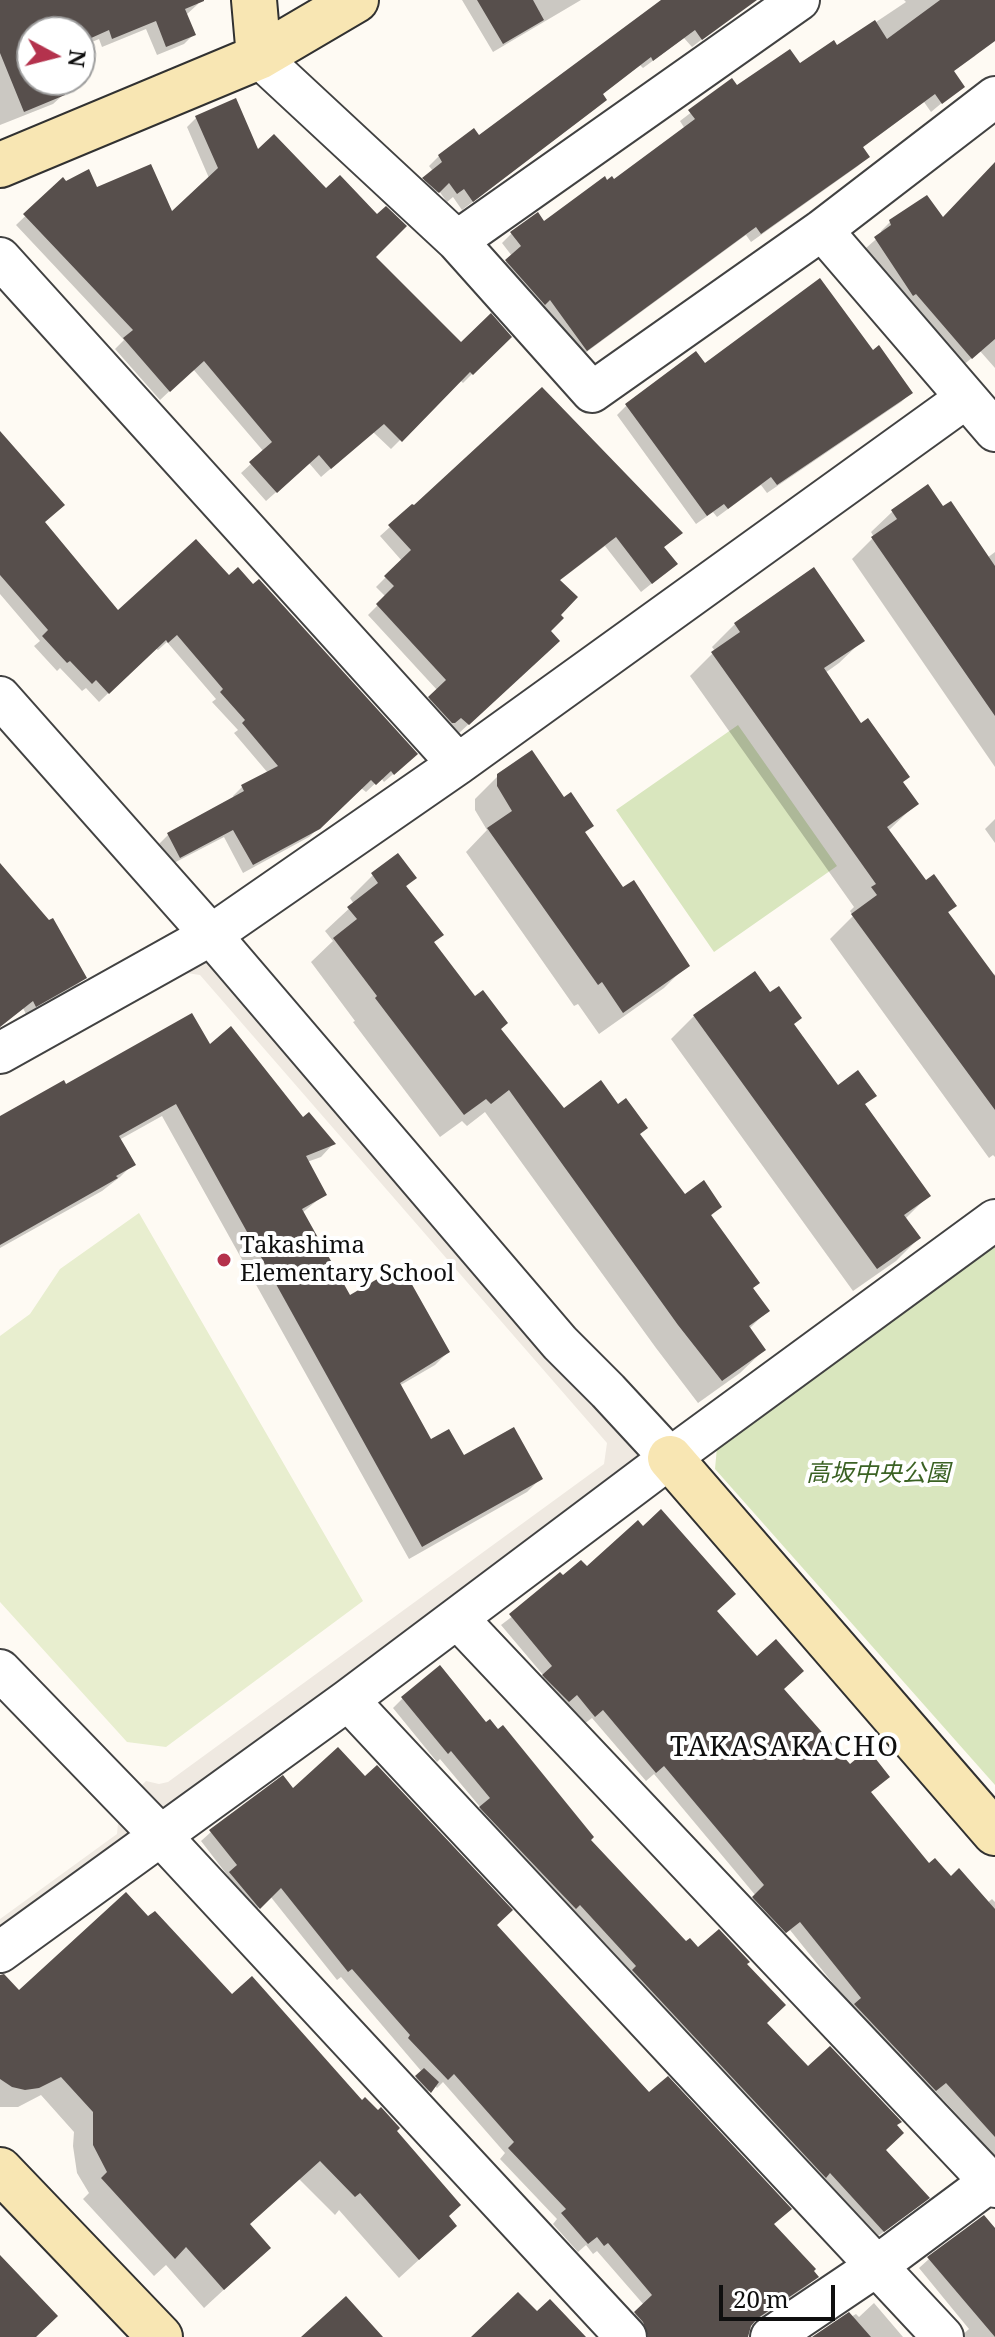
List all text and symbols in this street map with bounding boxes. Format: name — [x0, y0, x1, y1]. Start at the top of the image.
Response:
north arrow — [16, 16, 96, 96]
text: N — [62, 48, 94, 69]
place label: Takashima Elementary School — [240, 1232, 455, 1288]
marker: Takashima Elementary School — [215, 1251, 233, 1269]
park label: 高坂中央公園 — [806, 1460, 950, 1488]
district label: TAKASAKACHO — [670, 1731, 900, 1765]
scale bar — [723, 2269, 839, 2319]
text: 20 m — [733, 2282, 789, 2315]

